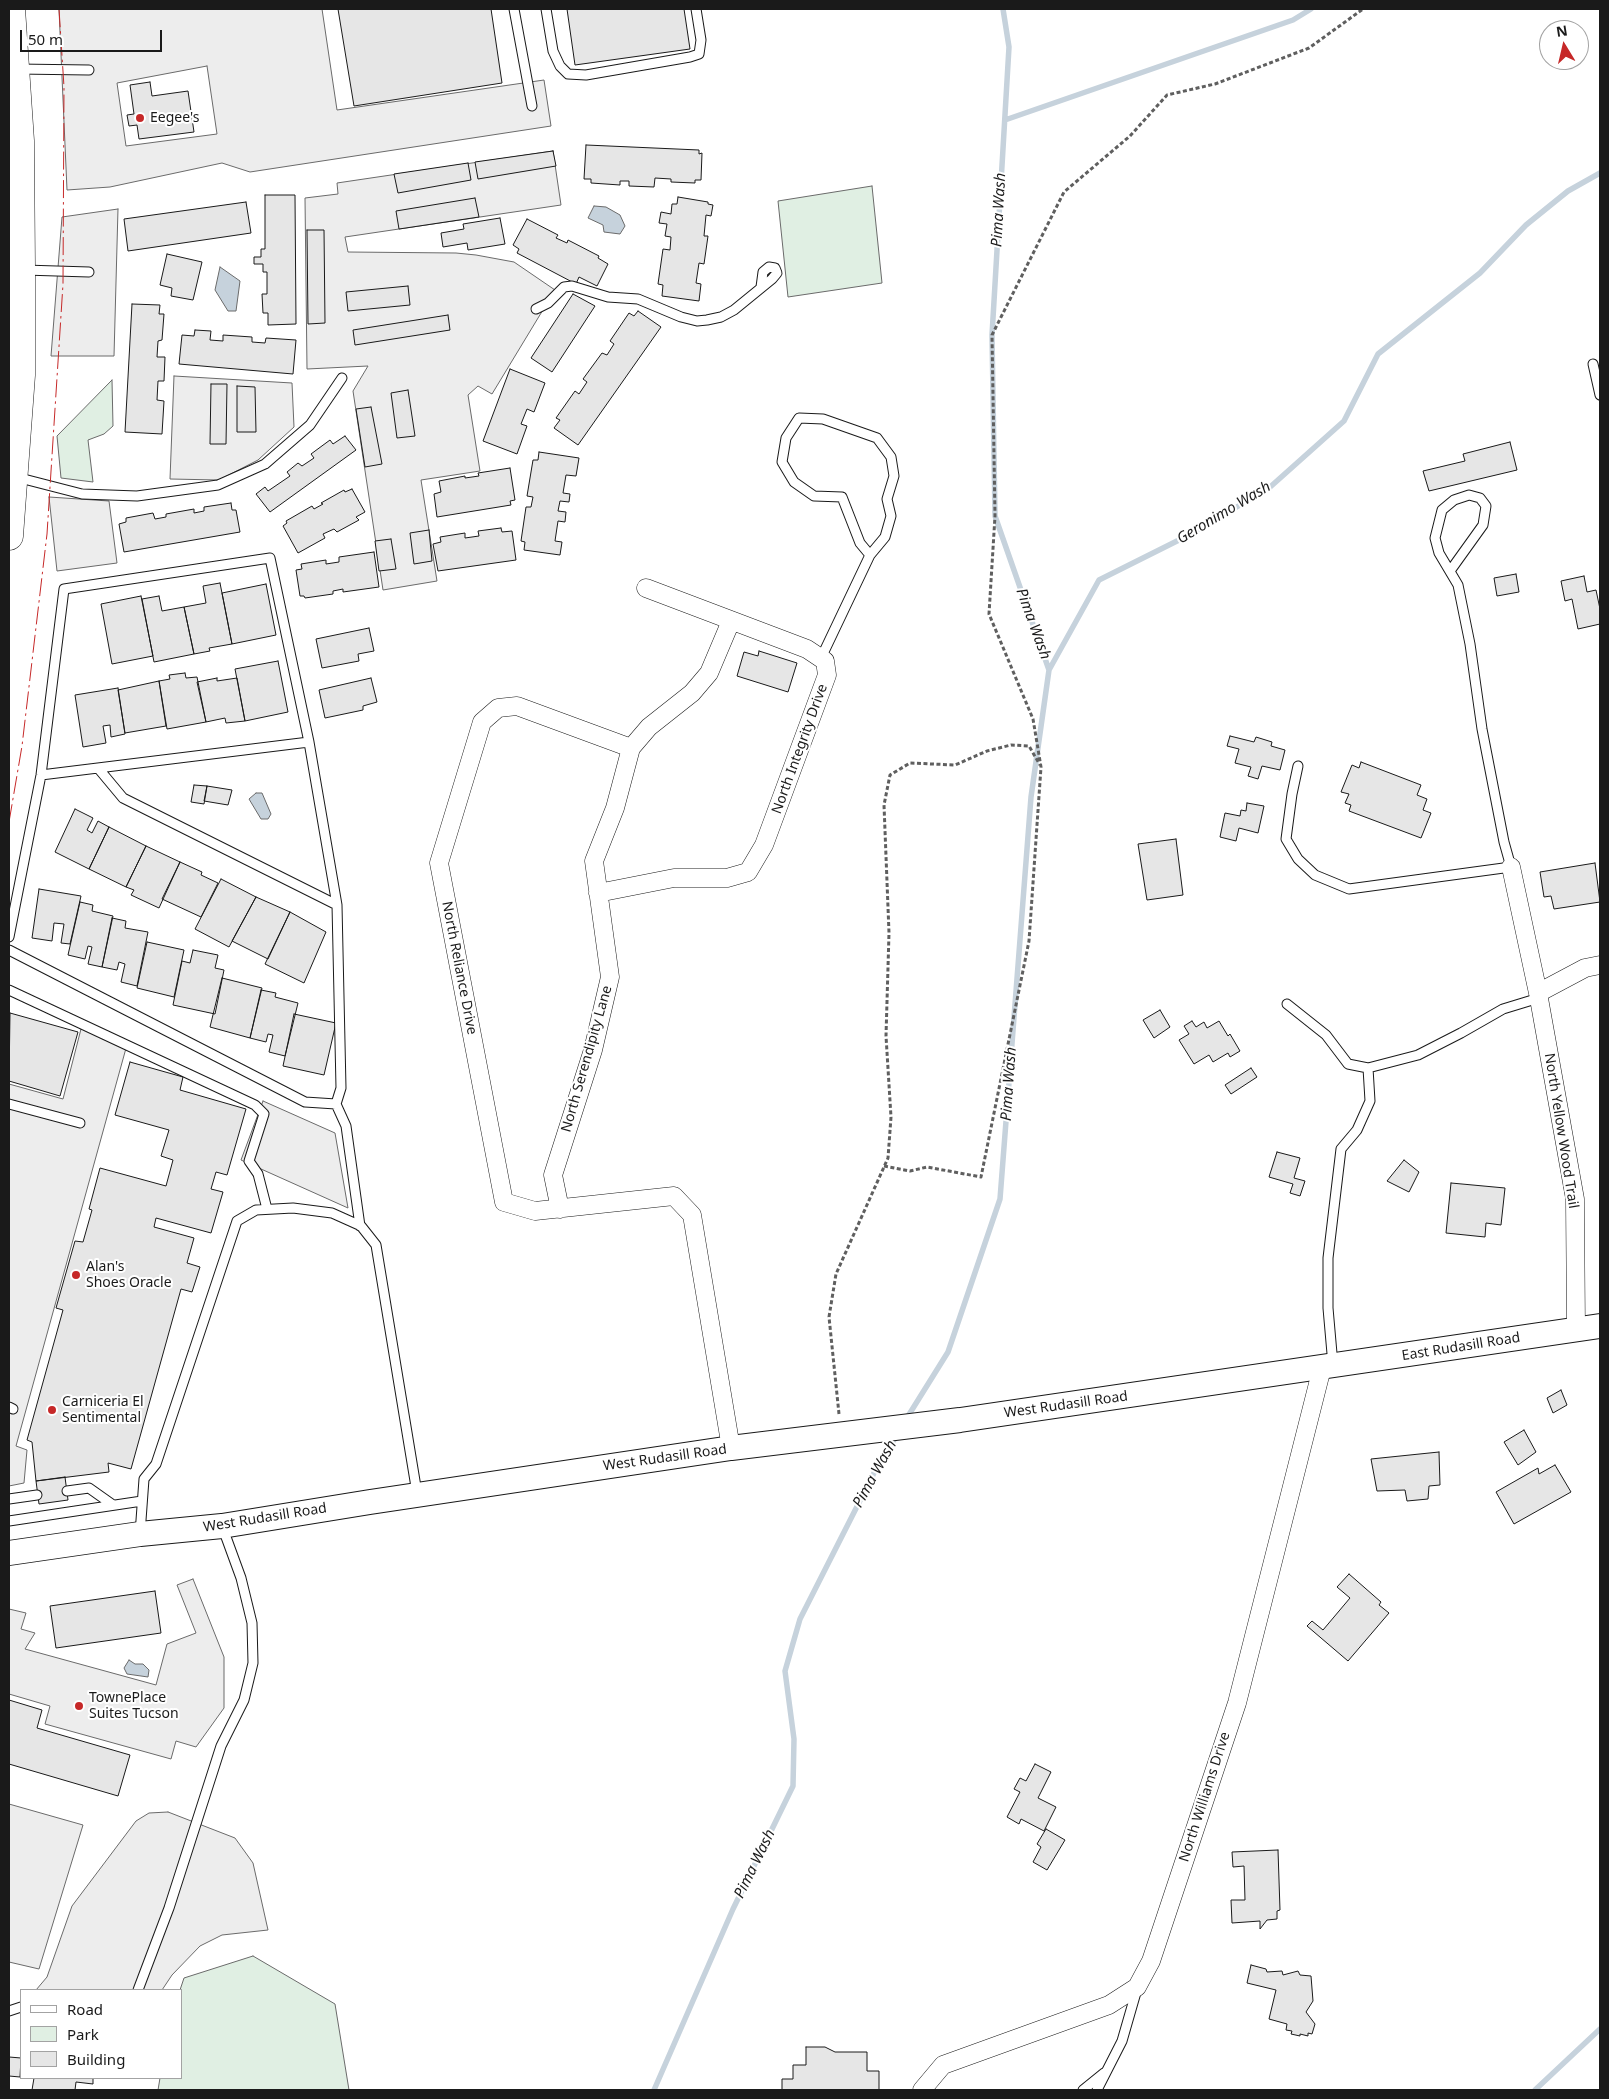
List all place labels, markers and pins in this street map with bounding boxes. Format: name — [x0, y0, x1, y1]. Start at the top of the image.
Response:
place label: Eegee's — [150, 110, 199, 126]
marker: Eegee's — [134, 112, 146, 124]
place label: Alan's Shoes Oracle — [86, 1259, 172, 1292]
marker: Alan's Shoes Oracle — [70, 1269, 82, 1281]
place label: Carniceria El Sentimental — [62, 1394, 144, 1426]
marker: Carniceria El Sentimental — [46, 1404, 58, 1416]
place label: TownePlace Suites Tucson — [89, 1690, 179, 1722]
marker: TownePlace Suites Tucson — [73, 1700, 85, 1712]

